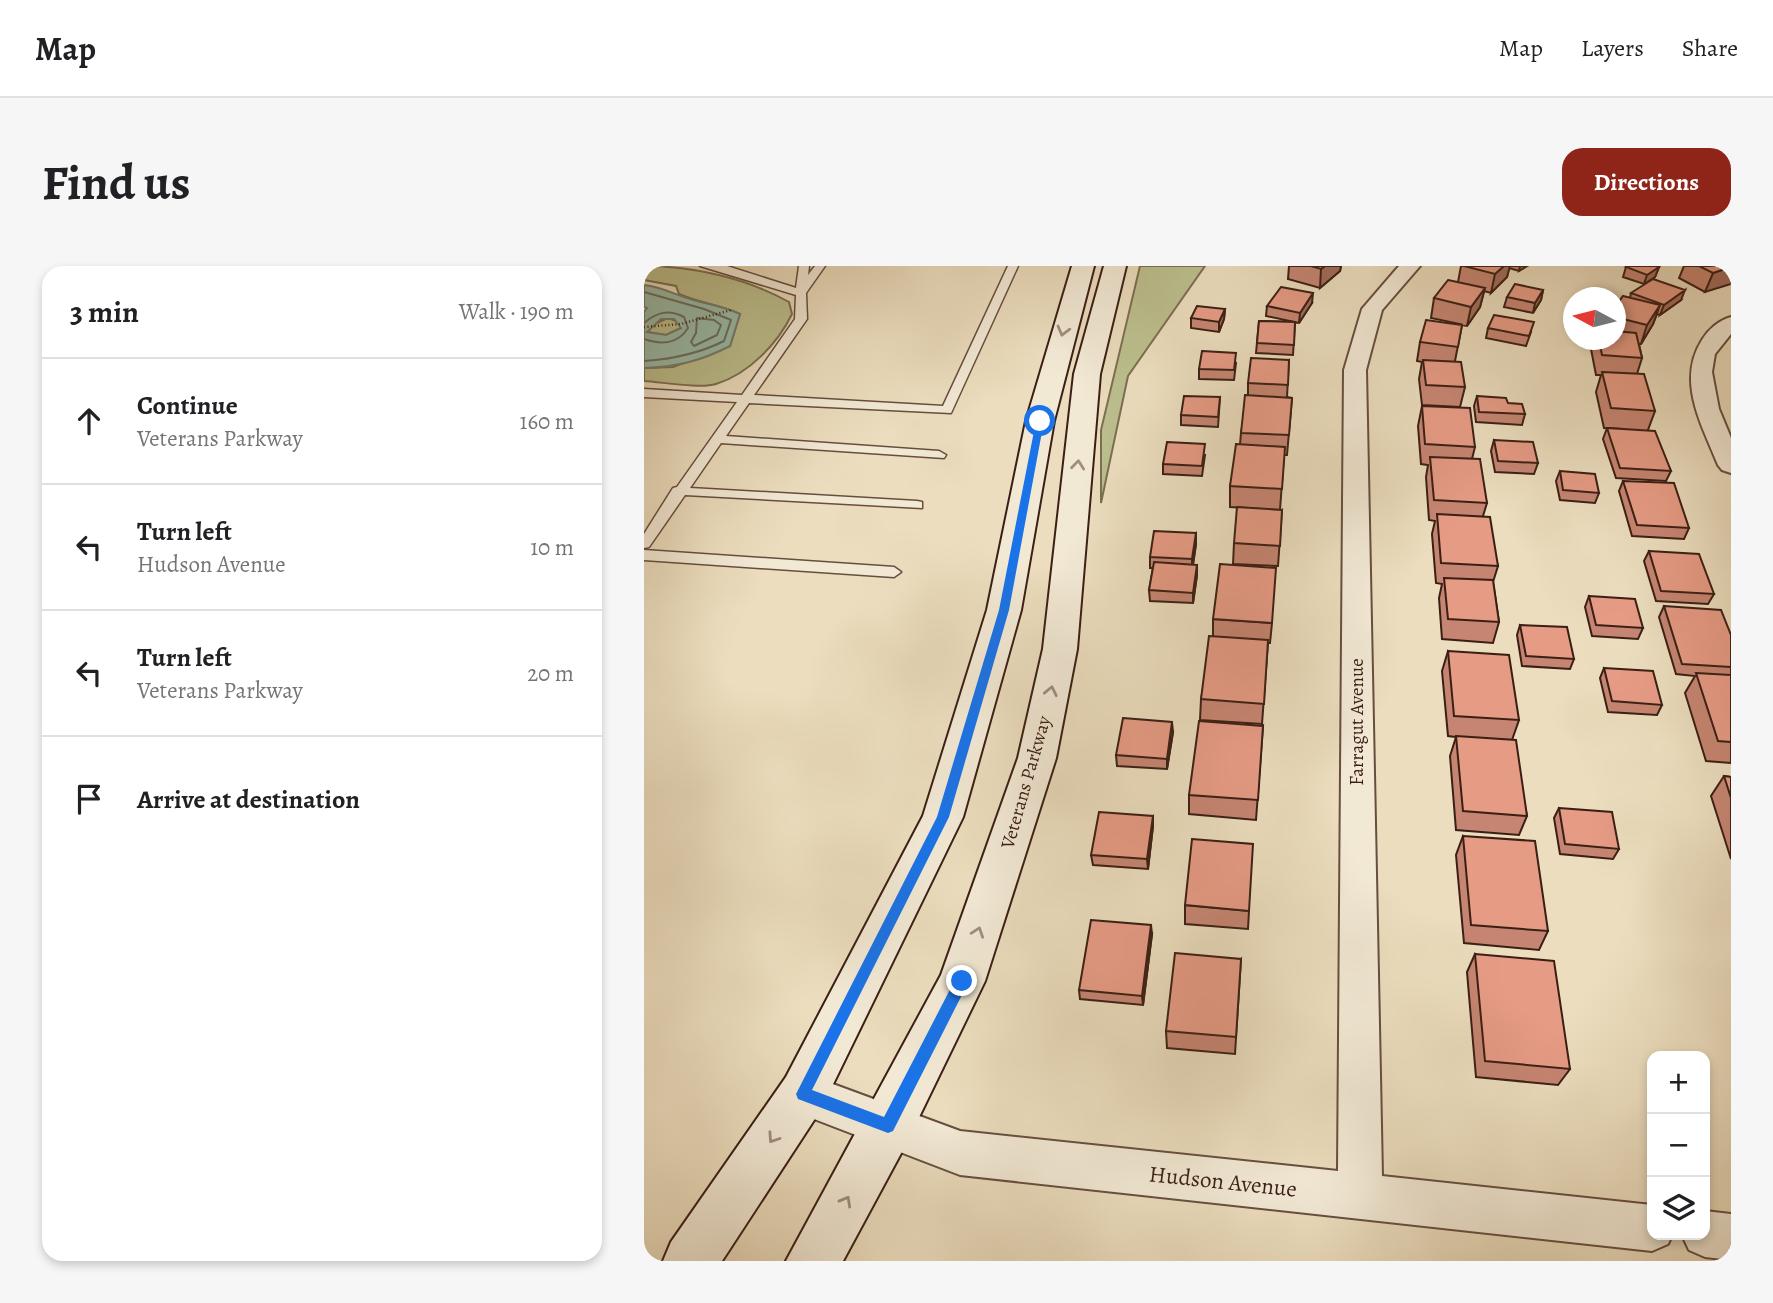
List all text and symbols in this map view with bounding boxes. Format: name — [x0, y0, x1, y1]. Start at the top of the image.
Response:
text: Map — [35, 26, 96, 71]
text: Map — [1499, 32, 1543, 64]
text: Layers — [1581, 32, 1644, 64]
text: Share — [1682, 32, 1738, 64]
button: Directions — [1562, 148, 1731, 216]
text: Find us — [42, 149, 190, 216]
north arrow — [1563, 287, 1626, 350]
text: 3 min — [70, 292, 139, 332]
text: Walk · 190 m — [459, 296, 574, 327]
one-way arrow — [1057, 325, 1071, 337]
text: Continue — [137, 388, 238, 423]
icon: ahead — [70, 402, 108, 440]
route start — [1024, 405, 1055, 436]
text: 160 m — [520, 406, 574, 437]
text: Veterans Parkway — [137, 423, 303, 454]
one-way arrow — [1070, 459, 1085, 470]
text: Turn left — [137, 514, 232, 549]
icon: left — [70, 528, 108, 566]
text: 10 m — [530, 532, 574, 563]
text: Hudson Avenue — [137, 549, 286, 580]
text: Turn left — [137, 640, 232, 675]
icon: left — [70, 654, 108, 692]
text: 20 m — [527, 658, 574, 689]
street label: Farragut Avenue — [1344, 658, 1370, 786]
text: Veterans Parkway — [137, 675, 303, 706]
one-way arrow — [1043, 685, 1058, 697]
street label: Veterans Parkway — [994, 712, 1057, 853]
icon: arrive — [70, 780, 108, 818]
text: Arrive at destination — [137, 782, 360, 817]
one-way arrow — [970, 926, 984, 938]
route end — [946, 965, 977, 996]
map controls — [1647, 1051, 1710, 1240]
button: + — [1647, 1051, 1710, 1114]
button: − — [1647, 1114, 1710, 1177]
one-way arrow — [769, 1130, 781, 1143]
street label: Hudson Avenue — [1147, 1158, 1298, 1205]
button: layers — [1647, 1177, 1710, 1240]
one-way arrow — [838, 1196, 851, 1209]

